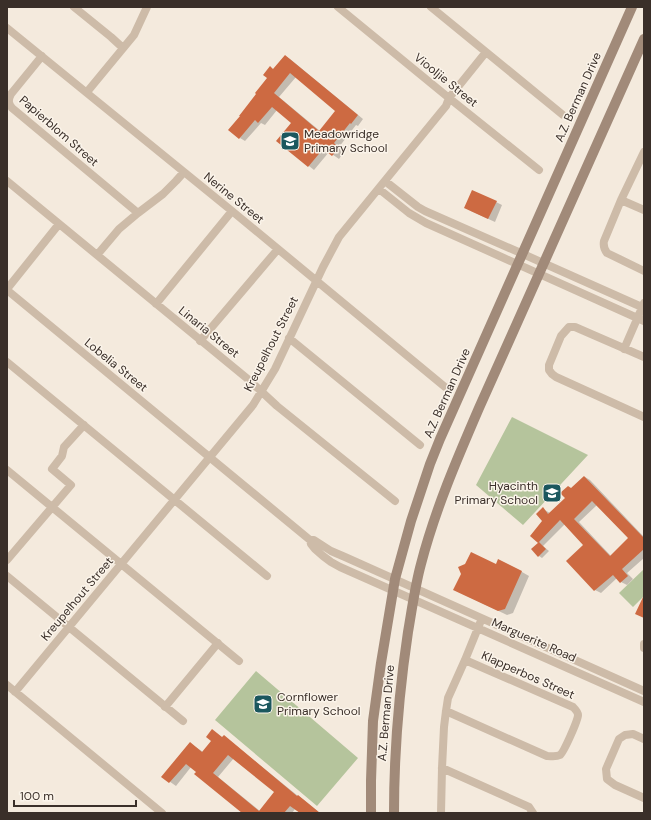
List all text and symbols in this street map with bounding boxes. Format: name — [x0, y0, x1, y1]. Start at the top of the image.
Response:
street label: Viooljie Street — [411, 49, 481, 111]
street label: A.Z. Berman Drive — [551, 49, 605, 144]
street label: Papierblom Street — [16, 92, 102, 170]
place label: Meadowridge Primary School — [304, 126, 387, 156]
school or university icon: Meadowridge Primary School — [279, 130, 301, 152]
street label: Nerine Street — [200, 169, 268, 227]
street label: Kreupelhout Street — [240, 293, 302, 394]
street label: Linaria Street — [175, 303, 243, 362]
street label: Lobelia Street — [81, 335, 151, 396]
street label: A.Z. Berman Drive — [420, 345, 474, 440]
place label: Hyacinth Primary School — [455, 478, 538, 508]
school or university icon: Hyacinth Primary School — [541, 482, 563, 504]
street label: Kreupelhout Street — [37, 554, 117, 644]
street label: Marguerite Road — [489, 614, 579, 666]
street label: Klapperbos Street — [479, 647, 577, 703]
street label: A.Z. Berman Drive — [374, 664, 398, 762]
place label: Cornflower Primary School — [277, 689, 360, 719]
school or university icon: Cornflower Primary School — [252, 693, 274, 715]
scale bar — [14, 782, 136, 808]
text: 100 m — [20, 788, 54, 804]

